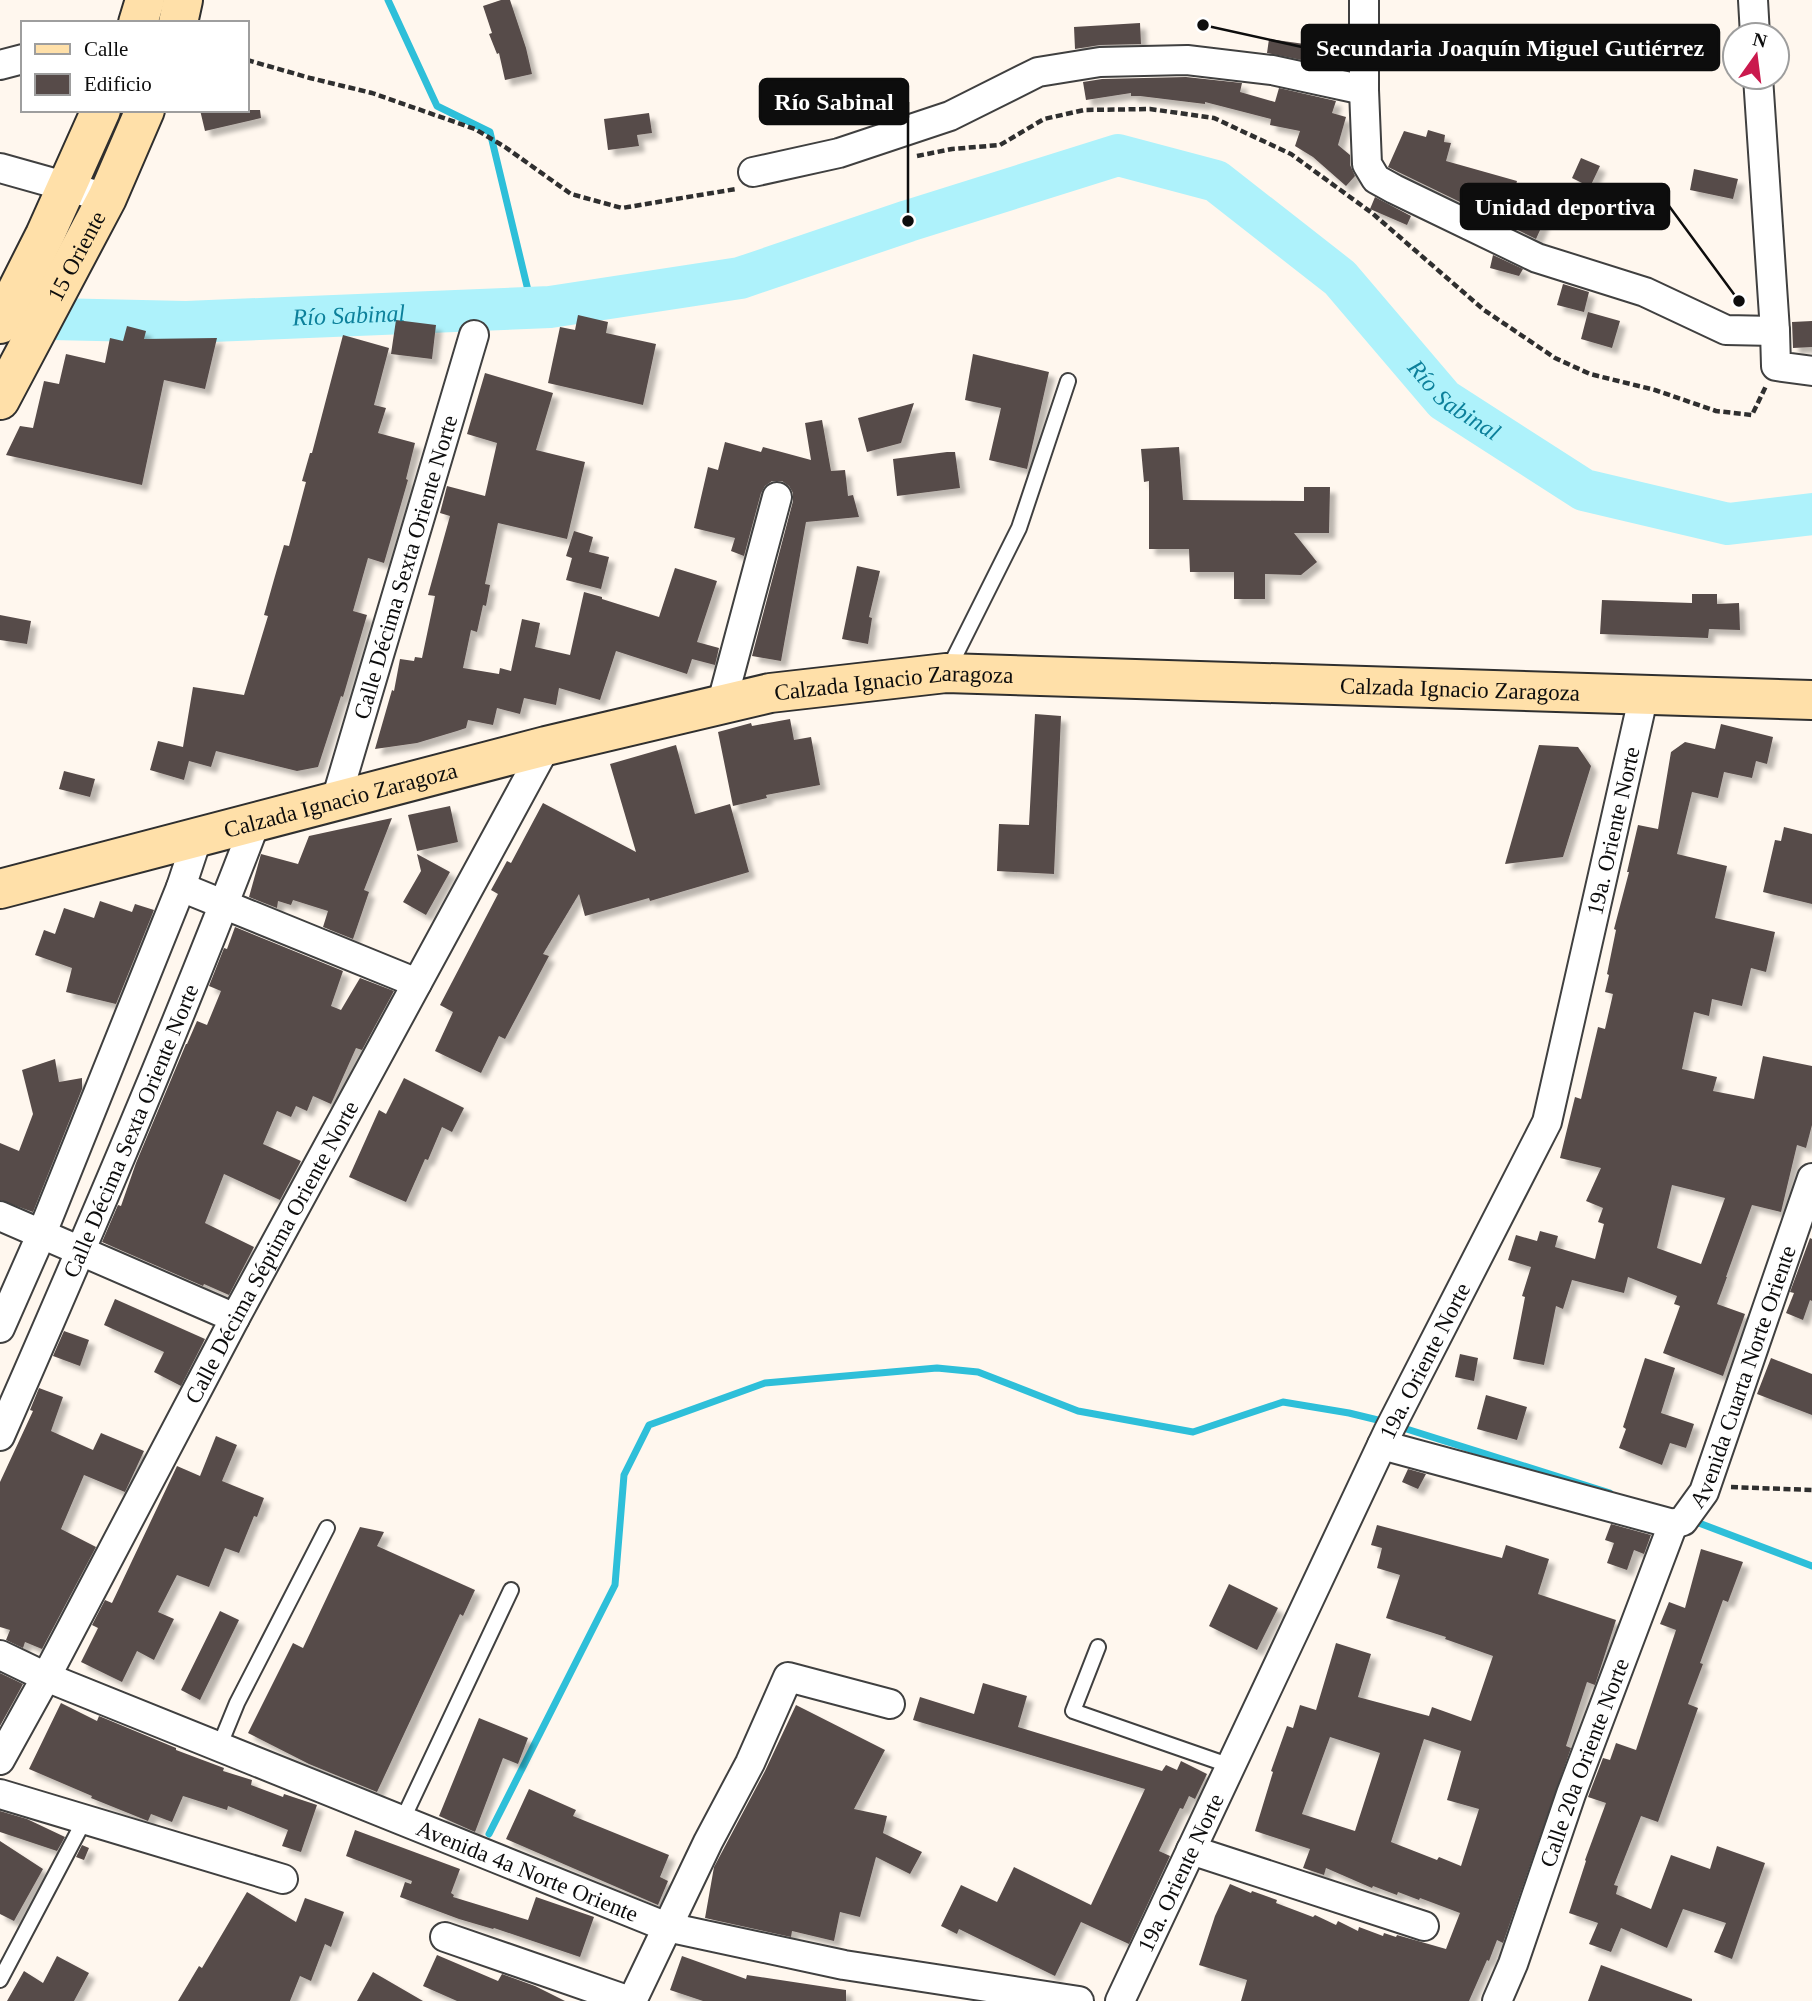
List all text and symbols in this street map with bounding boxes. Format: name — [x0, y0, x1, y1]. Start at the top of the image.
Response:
legend — [21, 21, 248, 112]
north arrow — [1721, 21, 1791, 91]
callout: Secundaria Joaquín Miguel Gutiérrez — [1302, 25, 1719, 70]
text: N — [1751, 28, 1769, 52]
text: Secundaria Joaquín Miguel Gutiérrez — [1316, 35, 1704, 61]
text: Calle — [84, 37, 128, 61]
text: Edificio — [84, 72, 152, 96]
callout: Río Sabinal — [760, 79, 908, 124]
text: Río Sabinal — [774, 89, 894, 115]
callout: Unidad deportiva — [1461, 184, 1669, 229]
text: Unidad deportiva — [1475, 194, 1655, 220]
street label: 15 Oriente — [42, 207, 110, 305]
water label: Río Sabinal — [291, 300, 406, 331]
water label: Río Sabinal — [1402, 354, 1505, 446]
street label: Calle Décima Sexta Oriente Norte — [348, 412, 462, 722]
street label: Calzada Ignacio Zaragoza — [773, 660, 1014, 705]
street label: Calzada Ignacio Zaragoza — [1340, 673, 1580, 705]
street label: 19a. Oriente Norte — [1582, 744, 1644, 917]
street label: Calzada Ignacio Zaragoza — [221, 757, 460, 842]
street label: Calle Décima Sexta Oriente Norte — [58, 980, 203, 1281]
street label: Calle Décima Séptima Oriente Norte — [180, 1096, 363, 1408]
street label: Avenida Cuarta Norte Oriente — [1684, 1242, 1800, 1513]
street label: 19a. Oriente Norte — [1374, 1279, 1475, 1443]
street label: Calle 20a Oriente Norte — [1535, 1655, 1634, 1870]
street label: 19a. Oriente Norte — [1133, 1789, 1228, 1956]
street label: Avenida 4a Norte Oriente — [413, 1815, 642, 1927]

